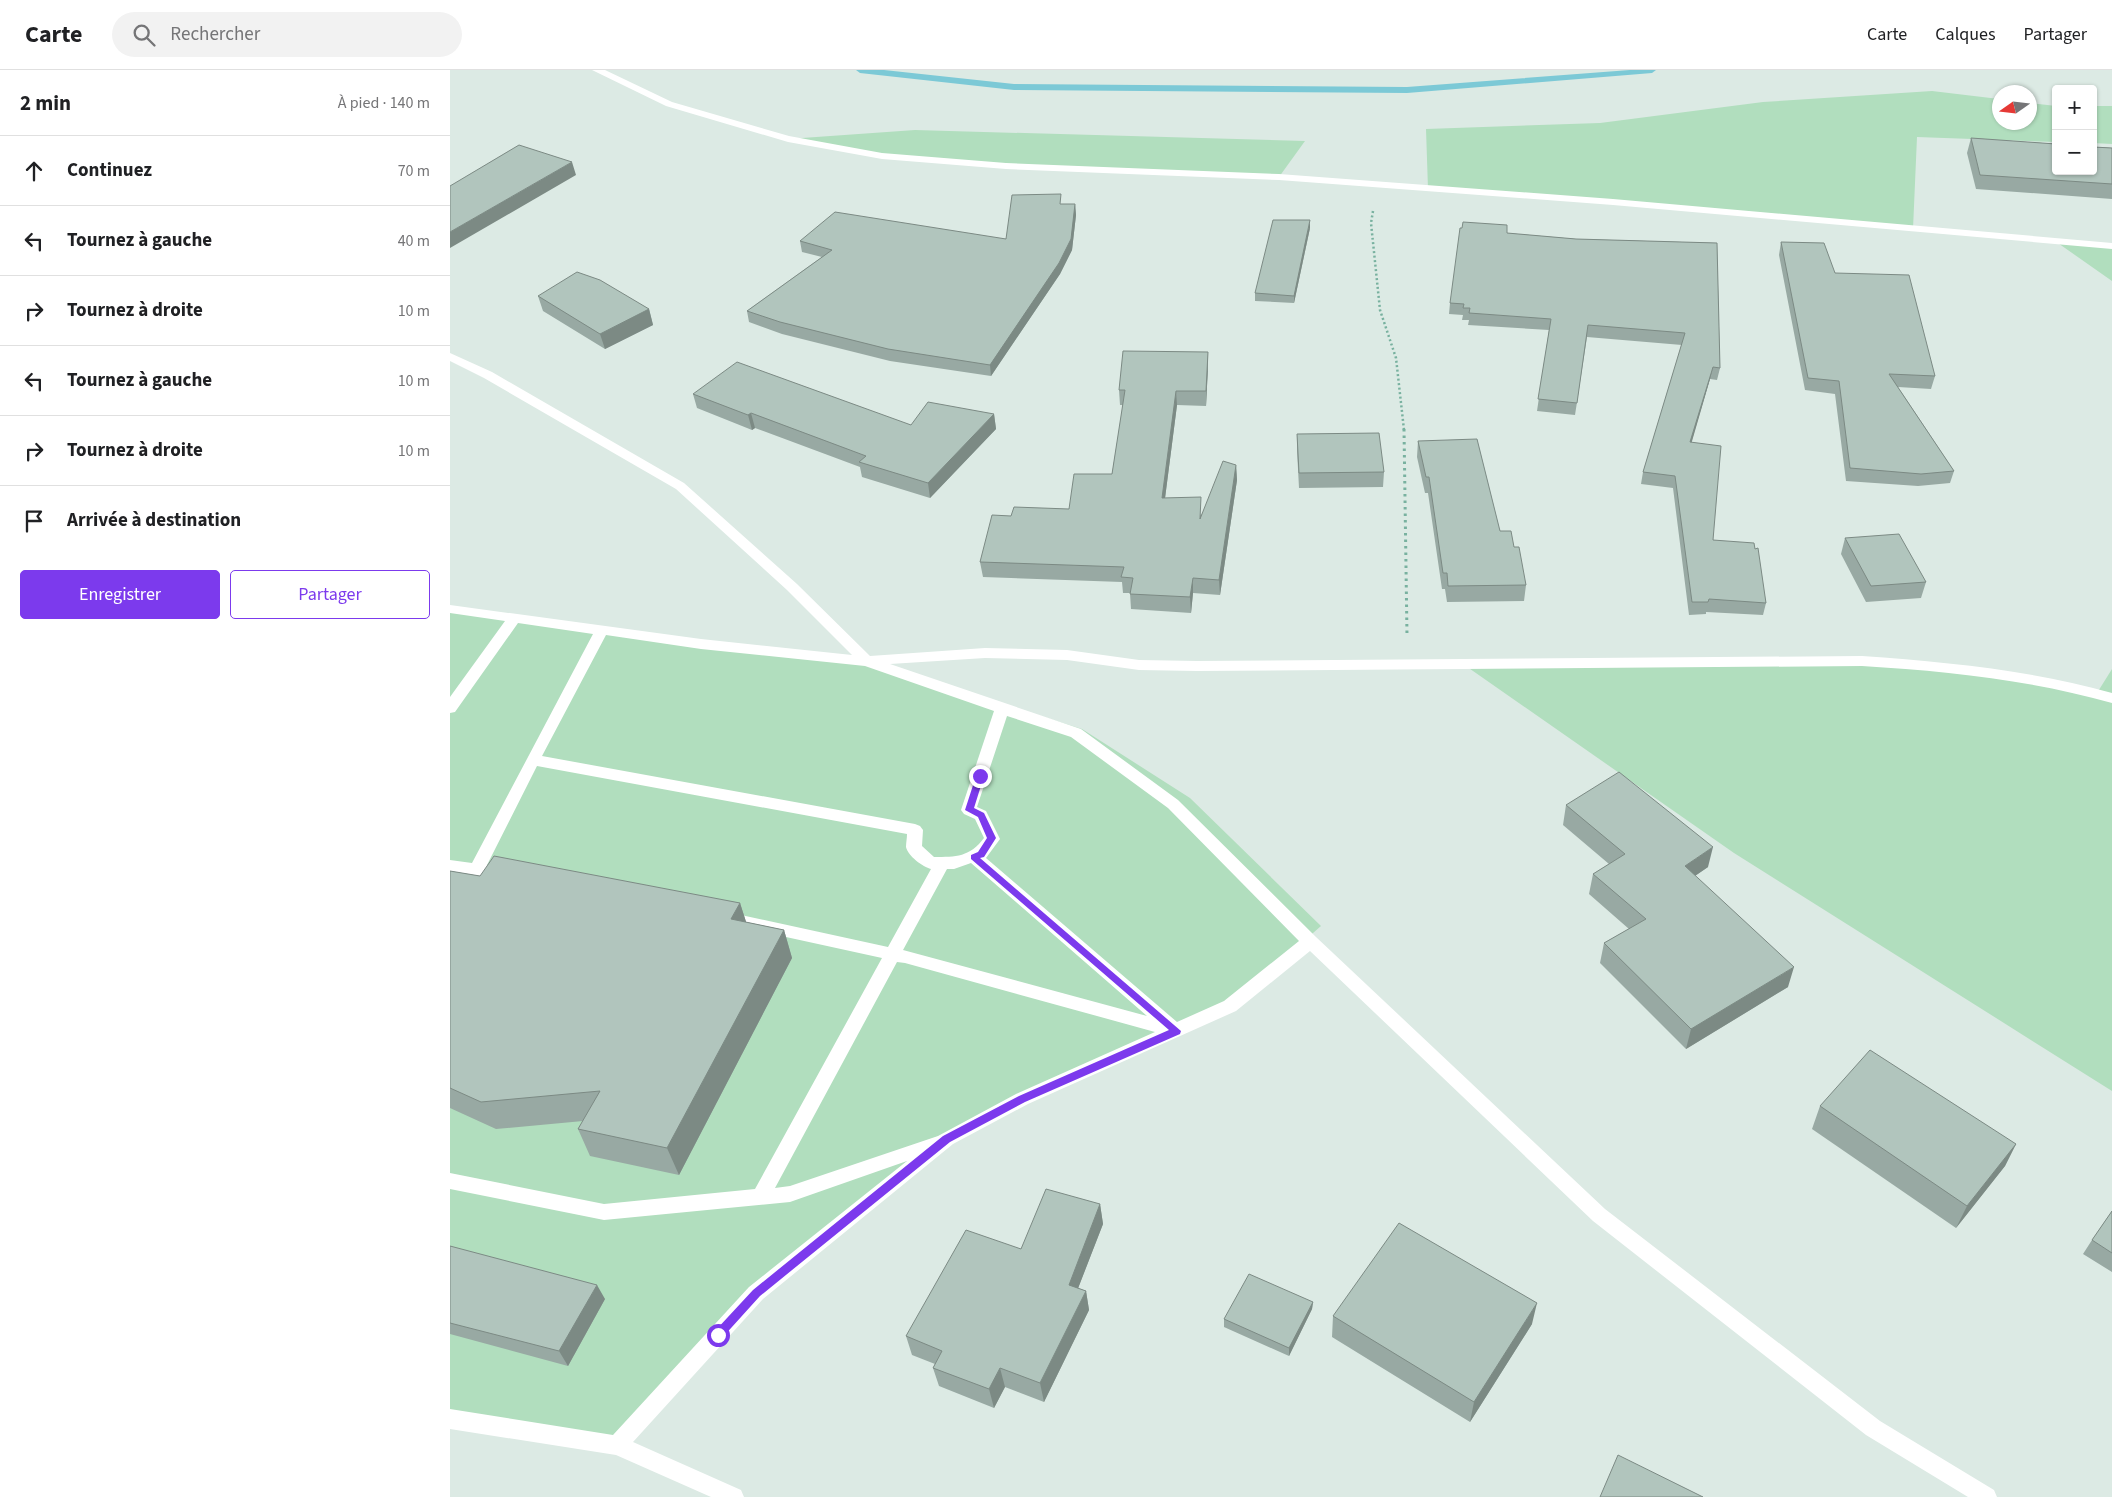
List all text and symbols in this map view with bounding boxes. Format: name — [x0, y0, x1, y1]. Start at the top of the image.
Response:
search box — [112, 12, 462, 57]
text: Carte — [25, 17, 82, 52]
icon: search — [130, 21, 158, 49]
text: Rechercher — [170, 21, 260, 48]
text: Carte — [1867, 22, 1907, 47]
text: Calques — [1935, 22, 1995, 47]
text: Partager — [2023, 22, 2087, 47]
north arrow — [1992, 85, 2037, 130]
map controls — [2052, 85, 2097, 175]
button: + — [2052, 85, 2097, 130]
text: 2 min — [20, 88, 71, 118]
text: À pied · 140 m — [338, 92, 430, 114]
button: − — [2052, 130, 2097, 175]
icon: ahead — [20, 157, 48, 185]
text: Continuez — [67, 157, 152, 184]
text: 70 m — [398, 160, 430, 182]
icon: left — [20, 227, 48, 255]
text: Tournez à gauche — [67, 227, 212, 254]
text: 40 m — [398, 230, 430, 252]
icon: right — [20, 297, 48, 325]
text: Tournez à droite — [67, 297, 203, 324]
text: 10 m — [398, 300, 430, 322]
icon: left — [20, 367, 48, 395]
text: Tournez à gauche — [67, 367, 212, 394]
text: 10 m — [398, 370, 430, 392]
icon: right — [20, 437, 48, 465]
text: Tournez à droite — [67, 437, 203, 464]
text: 10 m — [398, 440, 430, 462]
icon: arrive — [20, 507, 48, 535]
text: Arrivée à destination — [67, 507, 241, 534]
button: Enregistrer — [20, 570, 220, 619]
button: Partager — [230, 570, 430, 619]
route end — [969, 765, 992, 788]
route start — [707, 1324, 730, 1347]

